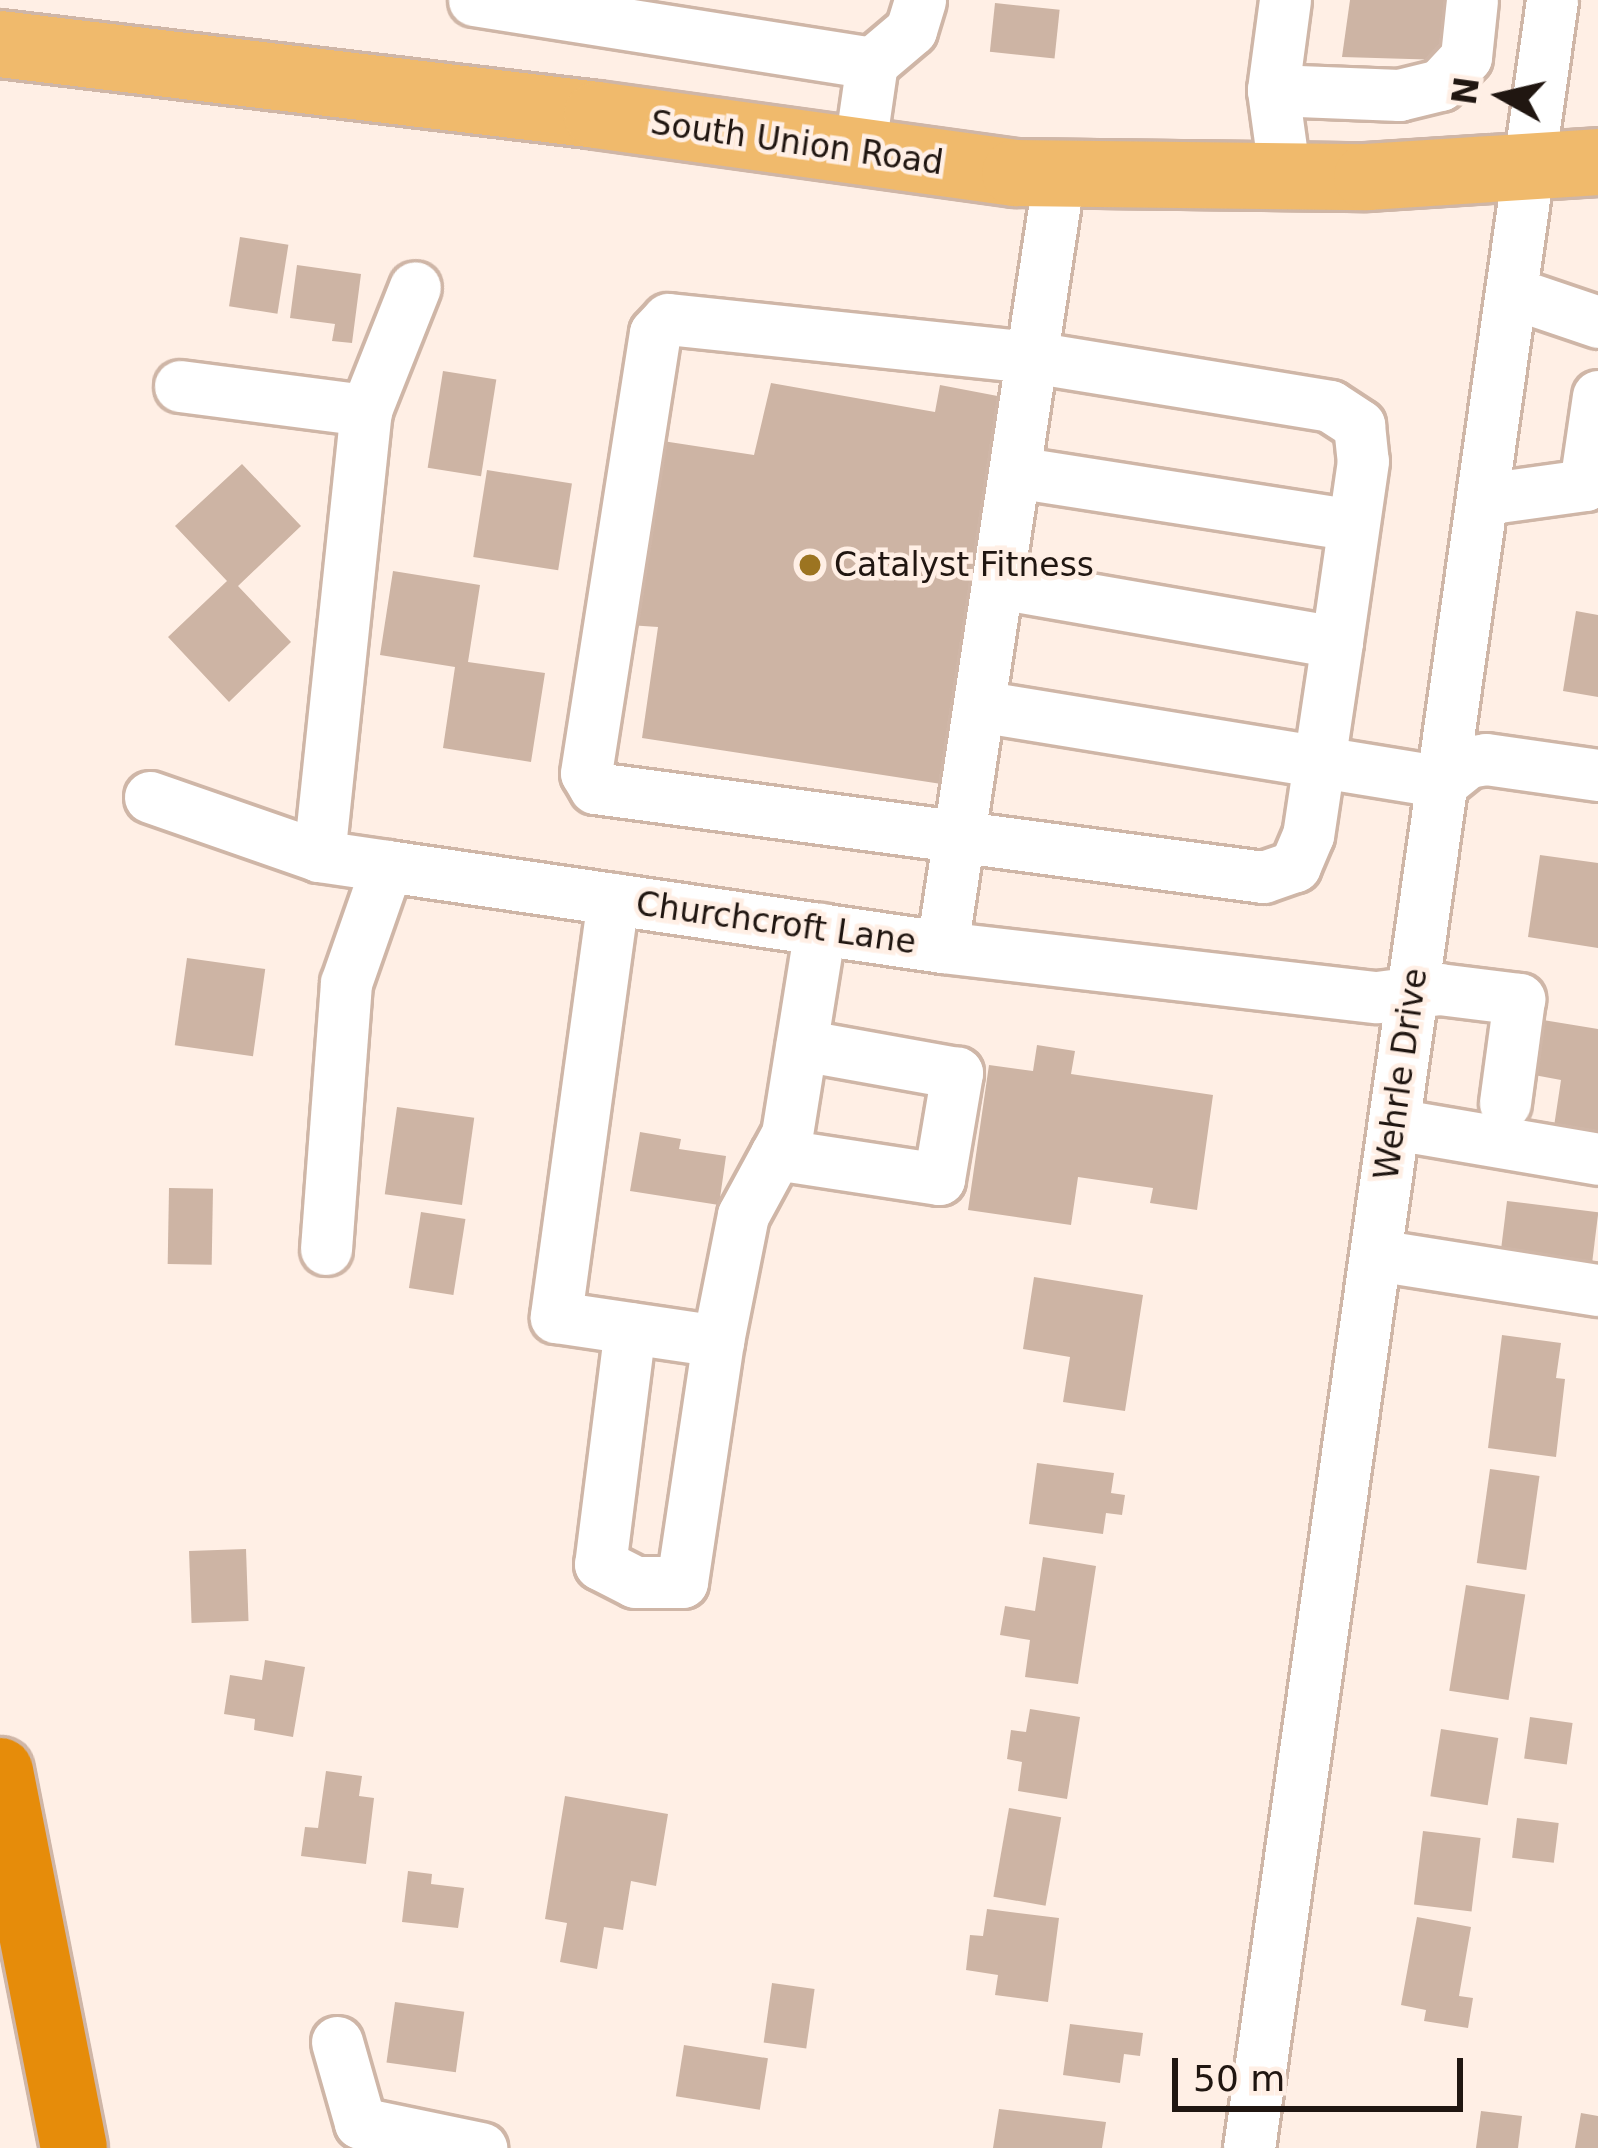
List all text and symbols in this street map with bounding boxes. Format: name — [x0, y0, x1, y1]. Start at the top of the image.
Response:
north arrow — [1442, 36, 1562, 156]
text: N — [1445, 75, 1487, 107]
street label: South Union Road — [648, 103, 946, 183]
place label: Catalyst Fitness — [834, 545, 1094, 585]
marker: Catalyst Fitness — [797, 552, 823, 578]
street label: Churchcroft Lane — [633, 884, 919, 962]
street label: Wehrle Drive — [1367, 966, 1435, 1182]
scale bar — [1178, 2034, 1469, 2108]
text: 50 m — [1193, 2058, 1285, 2099]

